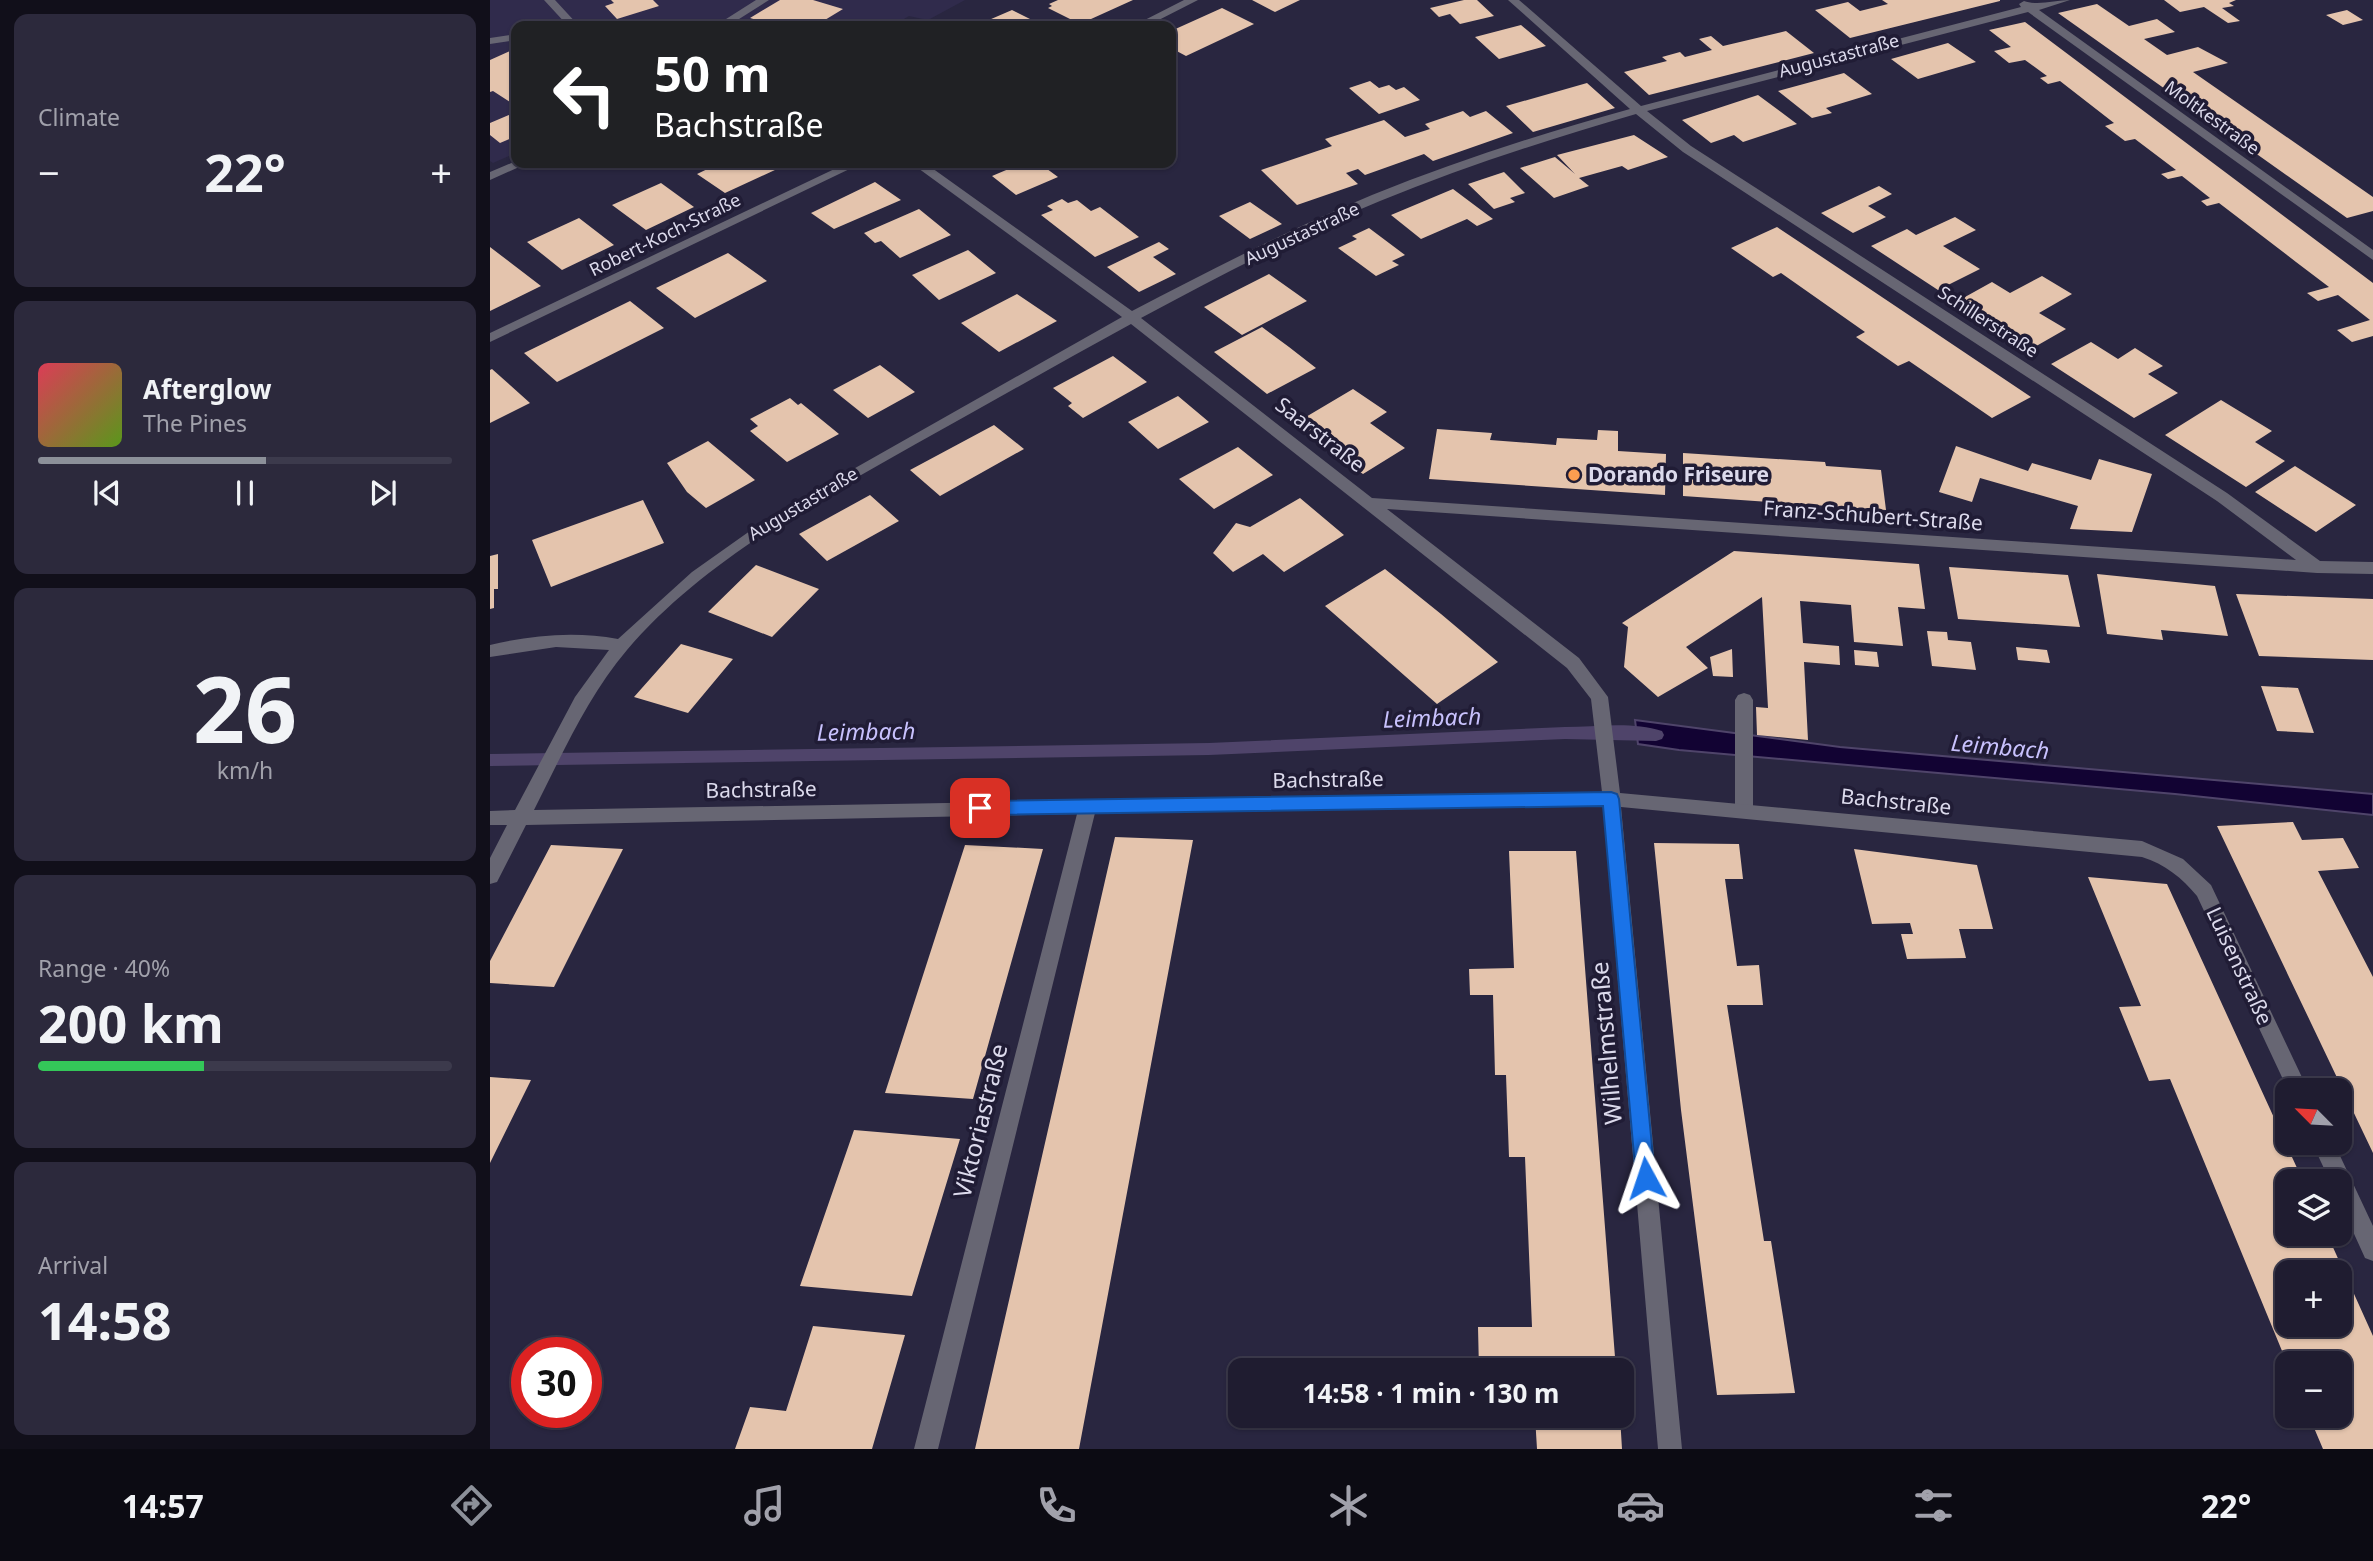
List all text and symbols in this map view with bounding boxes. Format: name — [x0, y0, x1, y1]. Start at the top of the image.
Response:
street label: Augustastraße — [1776, 27, 1902, 83]
text: 50 m — [654, 40, 771, 106]
icon: left — [539, 49, 630, 140]
street label: Moltkestraße — [2160, 75, 2265, 160]
text: Climate — [38, 101, 120, 133]
text: Bachstraße — [654, 103, 824, 146]
text: 22° — [204, 136, 286, 207]
text: − — [38, 146, 60, 198]
text: + — [430, 146, 452, 198]
street label: Robert-Koch-Straße — [585, 187, 744, 281]
street label: Augustastraße — [1240, 196, 1363, 270]
street label: Schillerstraße — [1934, 280, 2043, 363]
text: Afterglow — [143, 371, 271, 407]
street label: Saarstraße — [1270, 390, 1371, 478]
text: The Pines — [143, 407, 247, 439]
place label: Dorando Friseure — [1588, 460, 1769, 488]
street label: Augustastraße — [743, 461, 862, 545]
marker: Dorando Friseure — [1566, 467, 1582, 483]
icon: previous — [88, 474, 126, 512]
icon: pause — [226, 474, 264, 512]
icon: next — [364, 474, 402, 512]
street label: Franz-Schubert-Straße — [1762, 493, 1984, 537]
text: 26 — [193, 646, 297, 770]
water label: Leimbach — [1382, 699, 1482, 735]
water label: Leimbach — [816, 714, 916, 748]
water label: Leimbach — [1950, 726, 2051, 766]
text: km/h — [217, 754, 273, 786]
street label: Bachstraße — [1272, 764, 1384, 794]
street label: Bachstraße — [705, 774, 817, 804]
pin — [950, 778, 1010, 838]
street label: Bachstraße — [1839, 781, 1953, 821]
icon: arrive — [961, 789, 999, 827]
street label: Luisenstraße — [2200, 902, 2279, 1029]
text: Range · 40% — [38, 952, 170, 984]
street label: Wilhelmstraße — [1582, 960, 1629, 1126]
text: 200 km — [38, 987, 224, 1058]
street label: Viktoriastraße — [944, 1040, 1015, 1201]
north arrow — [2275, 1078, 2352, 1155]
map controls — [2275, 1078, 2352, 1428]
position arrow — [1609, 1141, 1683, 1215]
button: layers — [2275, 1169, 2352, 1246]
text: Arrival — [38, 1249, 108, 1281]
button: + — [2275, 1260, 2352, 1337]
text: 14:58 — [38, 1284, 172, 1355]
speed limit sign: 30 — [511, 1337, 602, 1428]
button: − — [2275, 1351, 2352, 1428]
text: 14:58 · 1 min · 130 m — [1303, 1375, 1559, 1411]
icon: directions — [447, 1481, 496, 1530]
icon: music — [740, 1481, 789, 1530]
icon: phone — [1032, 1481, 1081, 1530]
icon: climate — [1324, 1481, 1373, 1530]
icon: car — [1616, 1481, 1665, 1530]
icon: filters — [1909, 1481, 1958, 1530]
text: 14:57 — [122, 1484, 204, 1527]
text: 22° — [2201, 1484, 2251, 1527]

